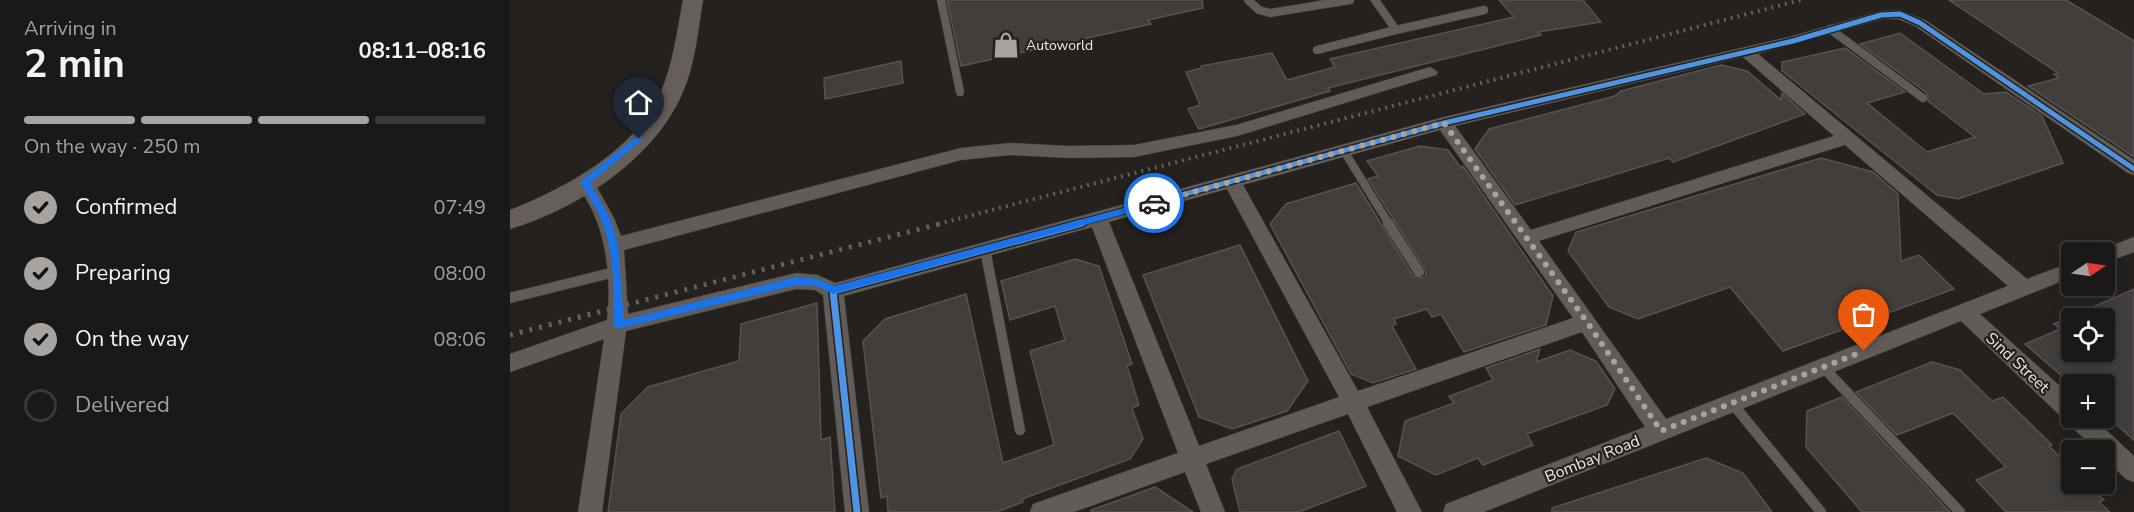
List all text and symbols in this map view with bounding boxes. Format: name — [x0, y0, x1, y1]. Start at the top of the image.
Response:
text: Arriving in — [24, 15, 117, 42]
shop icon: Autoworld — [991, 30, 1021, 60]
text: 08:11–08:16 — [358, 36, 486, 66]
place label: Autoworld — [1026, 36, 1093, 55]
text: 2 min — [24, 38, 125, 91]
pin — [613, 77, 664, 139]
icon: home — [622, 86, 655, 119]
text: On the way · 250 m — [24, 133, 200, 160]
courier — [1124, 173, 1184, 233]
icon: car — [1138, 187, 1171, 220]
icon: check — [24, 191, 57, 224]
text: Confirmed — [75, 192, 177, 222]
text: 07:49 — [433, 194, 486, 221]
north arrow — [2061, 242, 2115, 296]
map controls — [2061, 242, 2115, 494]
icon: check — [24, 257, 57, 290]
text: Preparing — [75, 258, 171, 288]
text: 08:00 — [433, 260, 486, 287]
pin — [1838, 289, 1889, 351]
icon: bag — [1847, 298, 1880, 331]
button: locate — [2061, 308, 2115, 362]
icon: check — [24, 323, 57, 356]
text: On the way — [75, 324, 189, 354]
text: 08:06 — [433, 326, 486, 353]
street label: Sind Street — [1981, 327, 2054, 398]
button: + — [2061, 374, 2115, 428]
text: Delivered — [75, 390, 170, 420]
street label: Bombay Road — [1542, 430, 1643, 488]
button: − — [2061, 440, 2115, 494]

